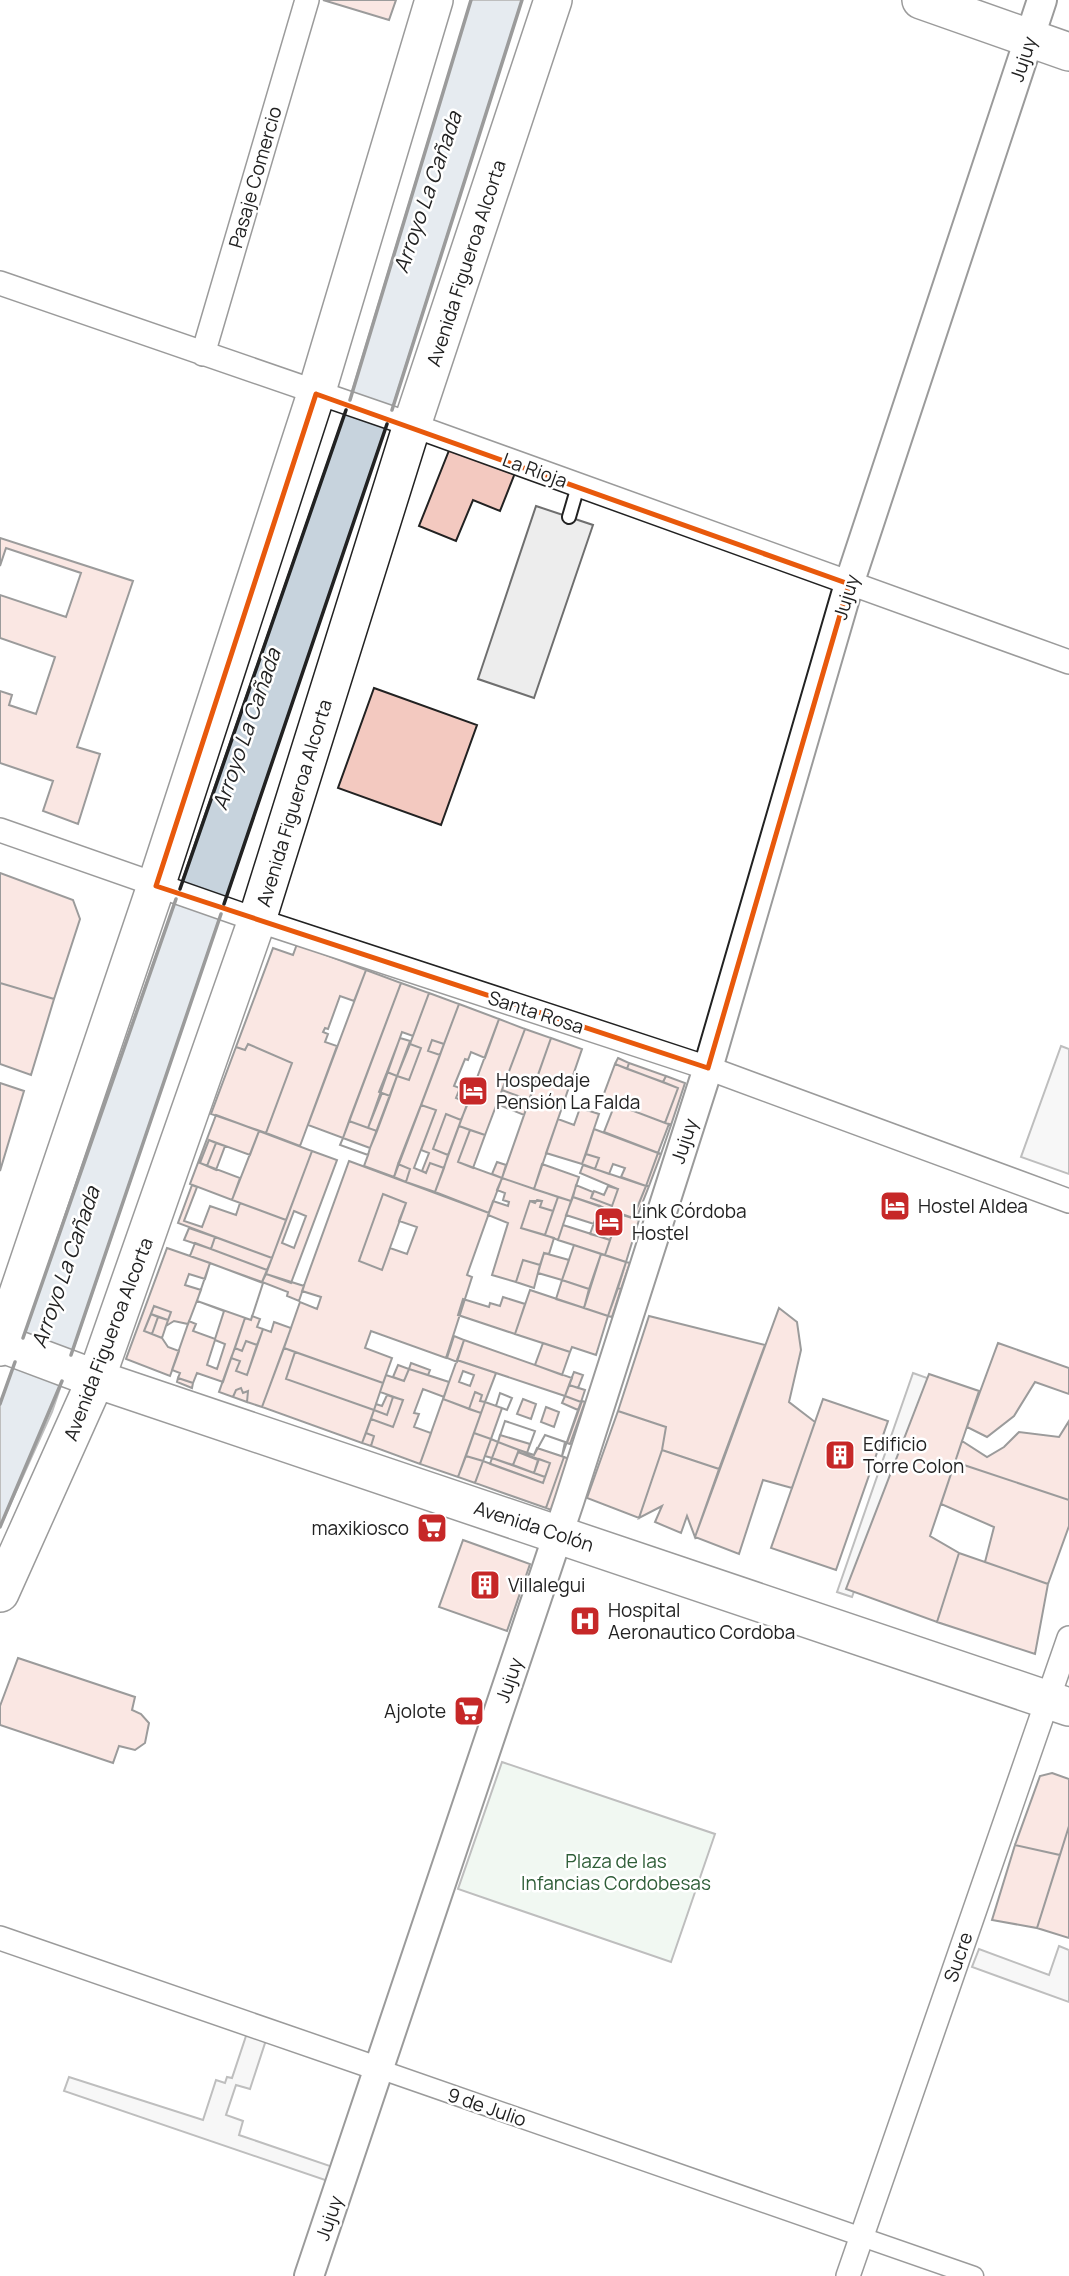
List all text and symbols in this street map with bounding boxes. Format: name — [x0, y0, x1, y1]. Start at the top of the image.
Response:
street label: Jujuy — [1004, 33, 1042, 85]
street label: Pasaje Comercio — [222, 103, 288, 251]
water label: Arroyo La Cañada — [386, 106, 468, 276]
street label: Avenida Figueroa Alcorta — [420, 156, 512, 370]
street label: La Rioja — [499, 446, 571, 494]
street label: Jujuy — [827, 571, 865, 623]
water label: Arroyo La Cañada — [205, 643, 287, 813]
street label: Avenida Figueroa Alcorta — [250, 696, 338, 910]
street label: Santa Rosa — [485, 984, 587, 1040]
place label: Hospedaje Pensión La Falda — [496, 1067, 640, 1115]
hotel icon: Hospedaje Pensión La Falda — [456, 1074, 490, 1108]
street label: Jujuy — [665, 1115, 703, 1167]
water label: Arroyo La Cañada — [24, 1181, 106, 1351]
hotel icon: Hostel Aldea — [878, 1189, 912, 1223]
place label: Hostel Aldea — [918, 1193, 1028, 1219]
place label: Link Córdoba Hostel — [632, 1198, 746, 1246]
hotel icon: Link Córdoba Hostel — [592, 1205, 626, 1239]
street label: Avenida Figueroa Alcorta — [57, 1234, 159, 1444]
place label: Edificio Torre Colon — [863, 1431, 964, 1479]
building icon: Edificio Torre Colon — [823, 1438, 857, 1472]
street label: Avenida Colón — [471, 1494, 597, 1558]
supermarket icon: maxikiosco — [415, 1511, 449, 1545]
place label: maxikiosco — [311, 1515, 409, 1541]
building icon: Villalegui — [468, 1568, 502, 1602]
place label: Villalegui — [508, 1572, 585, 1598]
place label: Hospital Aeronautico Cordoba — [608, 1597, 795, 1645]
hospital icon: Hospital Aeronautico Cordoba — [568, 1604, 602, 1638]
street label: Jujuy — [489, 1654, 529, 1706]
supermarket icon: Ajolote — [452, 1694, 486, 1728]
place label: Ajolote — [384, 1698, 446, 1724]
park label: Plaza de las Infancias Cordobesas — [521, 1848, 711, 1896]
street label: Sucre — [937, 1929, 979, 1985]
street label: 9 de Julio — [444, 2081, 530, 2133]
street label: Jujuy — [309, 2192, 349, 2244]

